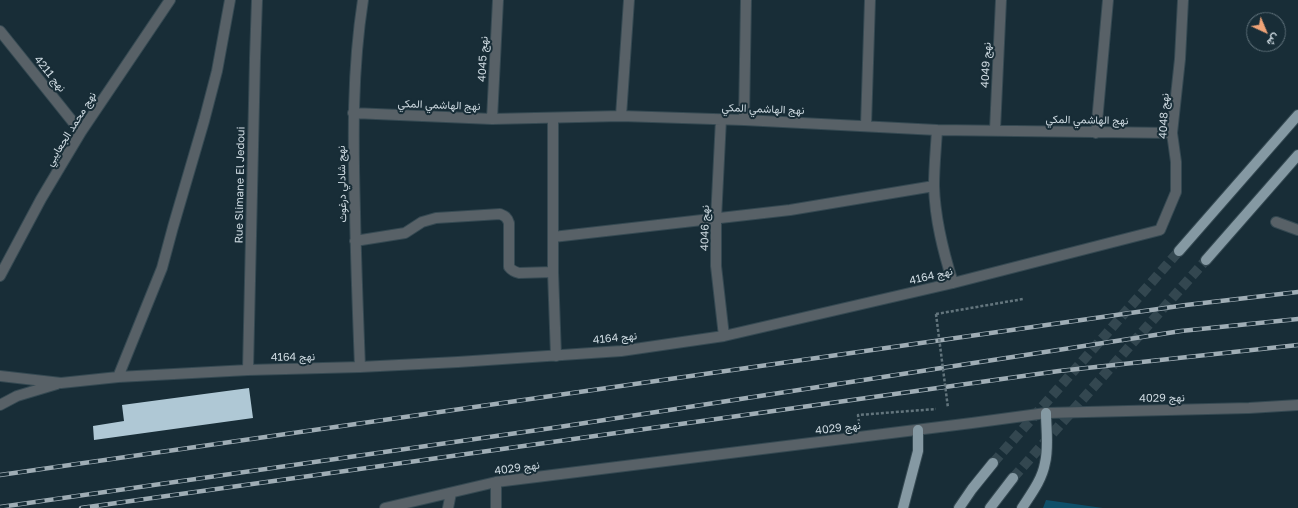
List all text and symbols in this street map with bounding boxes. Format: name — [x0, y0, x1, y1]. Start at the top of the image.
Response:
north arrow — [1246, 12, 1286, 52]
text: ش — [1265, 31, 1283, 50]
street label: نهج 4045 — [475, 36, 491, 82]
street label: نهج 4049 — [978, 42, 994, 88]
street label: نهج 4211 — [31, 53, 69, 95]
street label: نهج محمد الجعايبي — [43, 89, 99, 169]
street label: نهج 4048 — [1156, 93, 1172, 139]
street label: نهج الهاشمي المكي — [397, 97, 481, 113]
street label: نهج الهاشمي المكي — [721, 101, 805, 117]
street label: نهج الهاشمي المكي — [1045, 113, 1129, 127]
street label: Rue Slimane El Jedoui — [232, 126, 248, 244]
street label: نهج شادلي درغوث — [335, 145, 349, 223]
street label: نهج 4046 — [698, 205, 712, 251]
street label: نهج 4164 — [908, 265, 954, 287]
street label: نهج 4164 — [592, 329, 638, 347]
street label: نهج 4164 — [271, 350, 315, 364]
street label: نهج 4029 — [1139, 391, 1185, 405]
street label: نهج 4029 — [815, 419, 861, 437]
street label: نهج 4029 — [494, 458, 540, 478]

